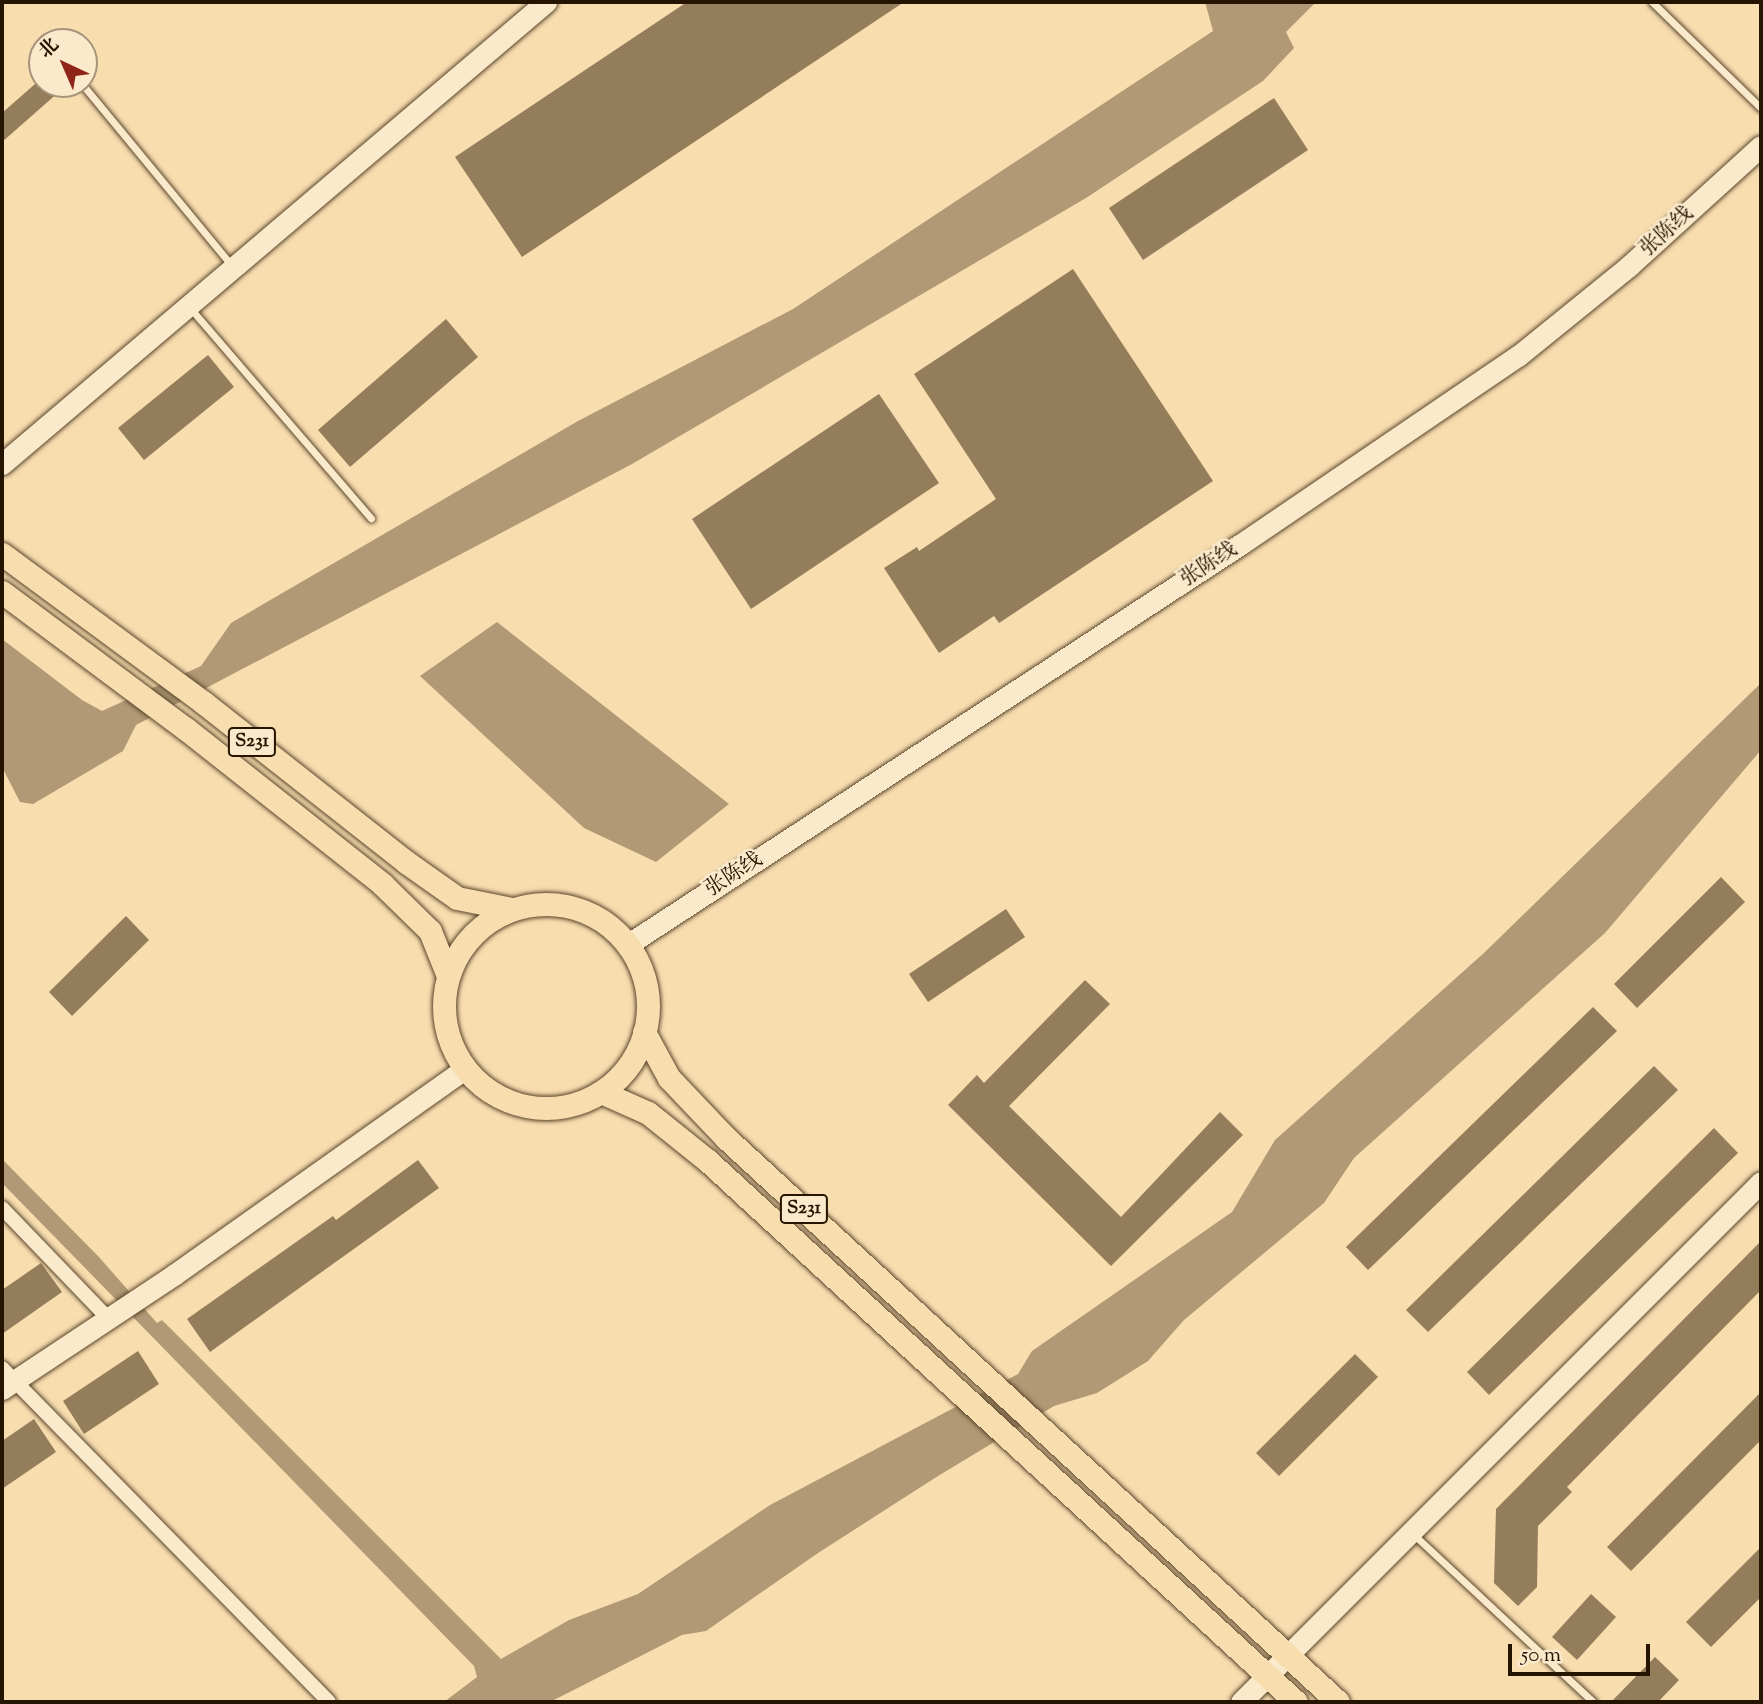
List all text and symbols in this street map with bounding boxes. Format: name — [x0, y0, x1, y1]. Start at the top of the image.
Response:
north arrow — [28, 28, 98, 98]
text: 北 — [33, 33, 66, 65]
street label: 张陈线 — [1635, 202, 1699, 262]
street label: 张陈线 — [1176, 537, 1242, 593]
road number: S231 — [228, 726, 276, 758]
street label: 张陈线 — [701, 847, 767, 903]
road number: S231 — [780, 1194, 828, 1224]
scale bar — [1511, 1630, 1653, 1674]
text: 50 m — [1521, 1641, 1561, 1671]

